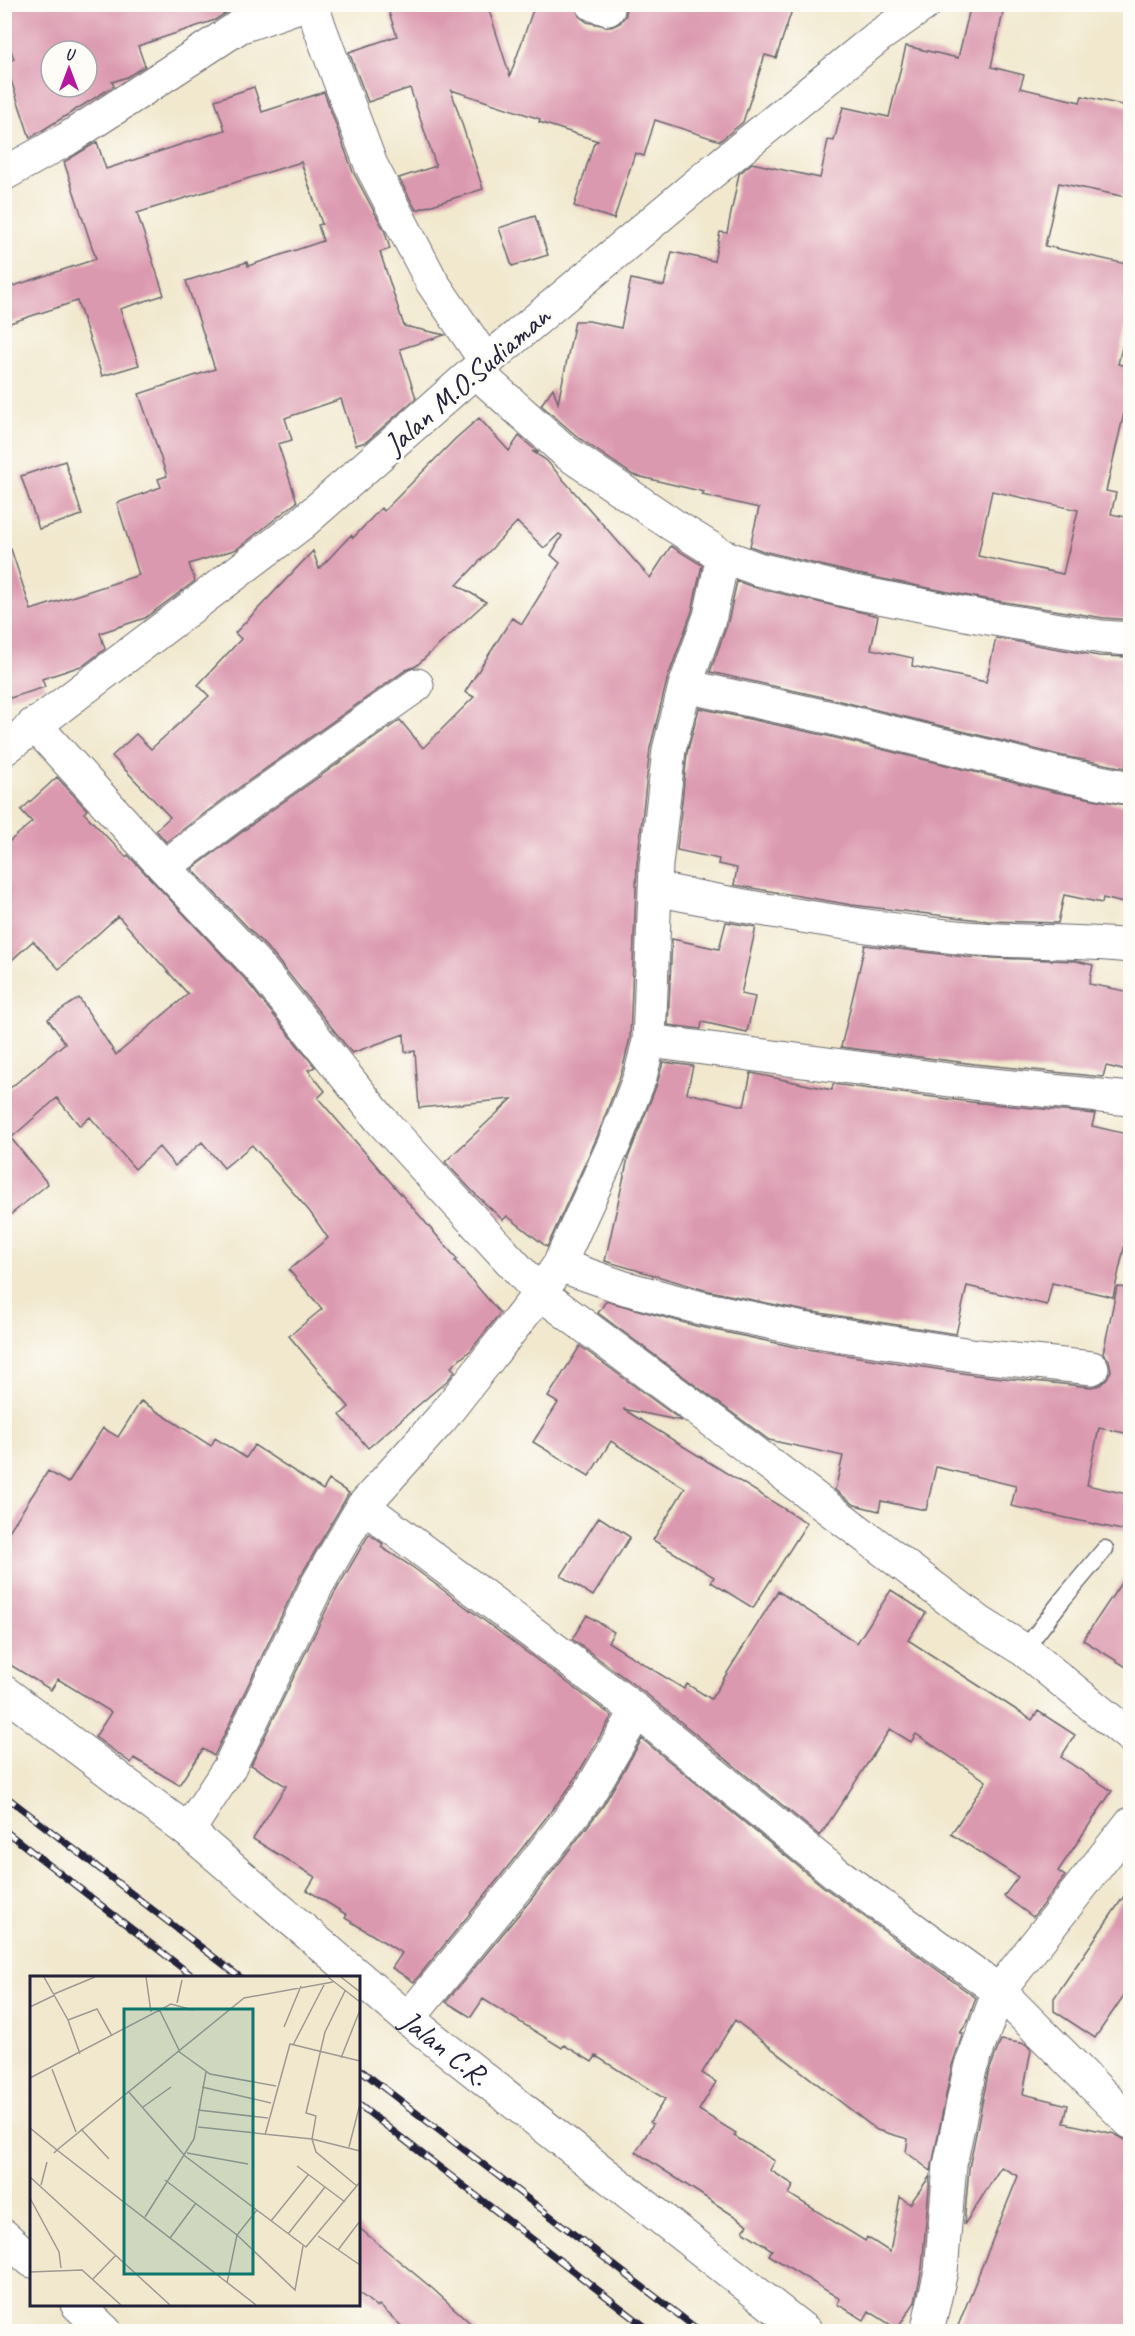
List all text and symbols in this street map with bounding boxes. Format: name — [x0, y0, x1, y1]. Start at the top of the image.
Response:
north arrow — [39, 39, 99, 99]
text: U — [65, 45, 76, 65]
street label: Jalan M.O.Sudiaman — [375, 296, 559, 464]
inset map — [30, 1976, 360, 2306]
street label: Jalan C.R. — [391, 2000, 497, 2095]

